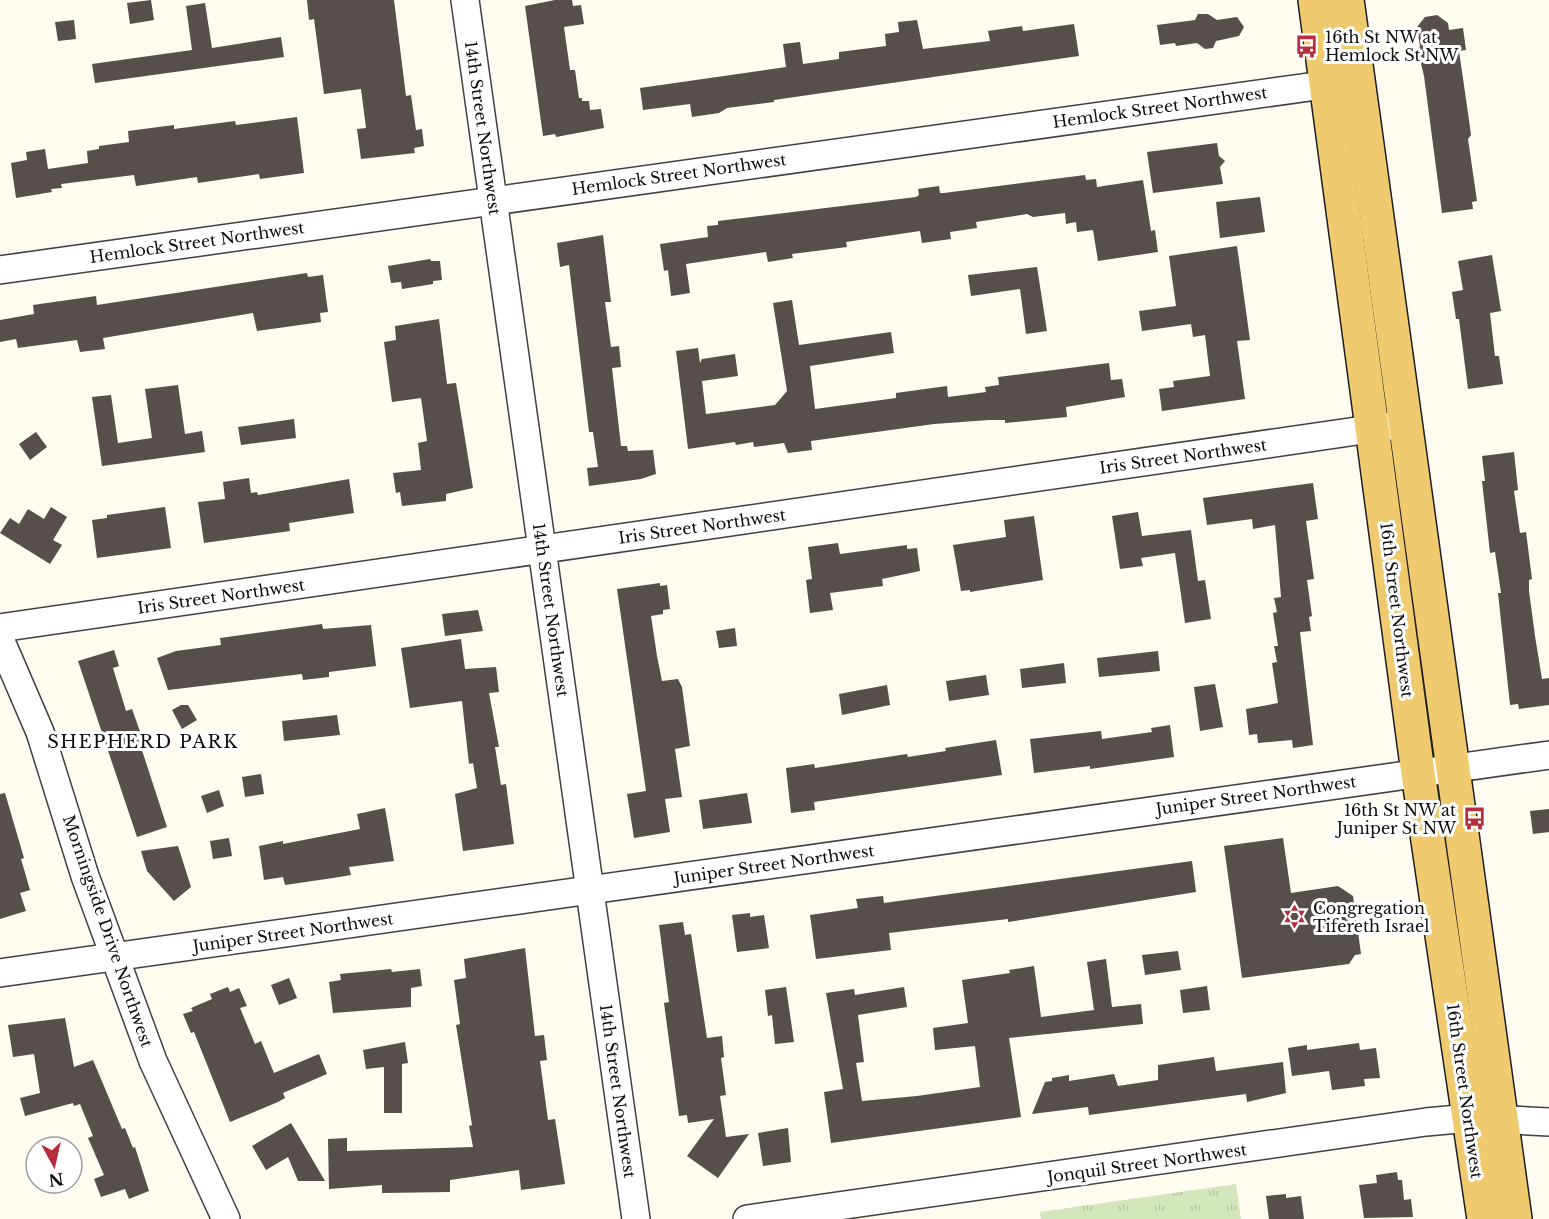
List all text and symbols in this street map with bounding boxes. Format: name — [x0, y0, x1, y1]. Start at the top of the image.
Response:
place label: 16th St NW at Hemlock St NW — [1325, 27, 1459, 65]
bus stop icon: 16th St NW at Hemlock St NW — [1294, 33, 1320, 59]
street label: 14th Street Northwest — [461, 40, 505, 216]
street label: Hemlock Street Northwest — [1051, 82, 1269, 132]
street label: Hemlock Street Northwest — [570, 149, 788, 199]
street label: Hemlock Street Northwest — [88, 217, 306, 267]
street label: Iris Street Northwest — [1098, 434, 1268, 478]
street label: Iris Street Northwest — [617, 504, 787, 548]
street label: 16th Street Northwest — [1376, 521, 1418, 699]
street label: 14th Street Northwest — [529, 522, 573, 698]
street label: Iris Street Northwest — [136, 574, 306, 618]
district label: SHEPHERD PARK — [47, 731, 239, 753]
street label: Juniper Street Northwest — [1152, 771, 1358, 819]
place label: 16th St NW at Juniper St NW — [1335, 800, 1456, 838]
bus stop icon: 16th St NW at Juniper St NW — [1461, 806, 1487, 832]
street label: Morningside Drive Northwest — [59, 812, 157, 1050]
street label: Juniper Street Northwest — [670, 840, 876, 888]
place label: Congregation Tifereth Israel — [1313, 898, 1429, 936]
synagogue icon: Congregation Tifereth Israel — [1282, 904, 1308, 930]
street label: Juniper Street Northwest — [189, 908, 395, 956]
street label: 16th Street Northwest — [1443, 1002, 1487, 1180]
street label: 14th Street Northwest — [596, 1003, 640, 1179]
north arrow — [24, 1135, 84, 1195]
street label: Jonquil Street Northwest — [1044, 1139, 1248, 1187]
text: N — [47, 1169, 65, 1191]

